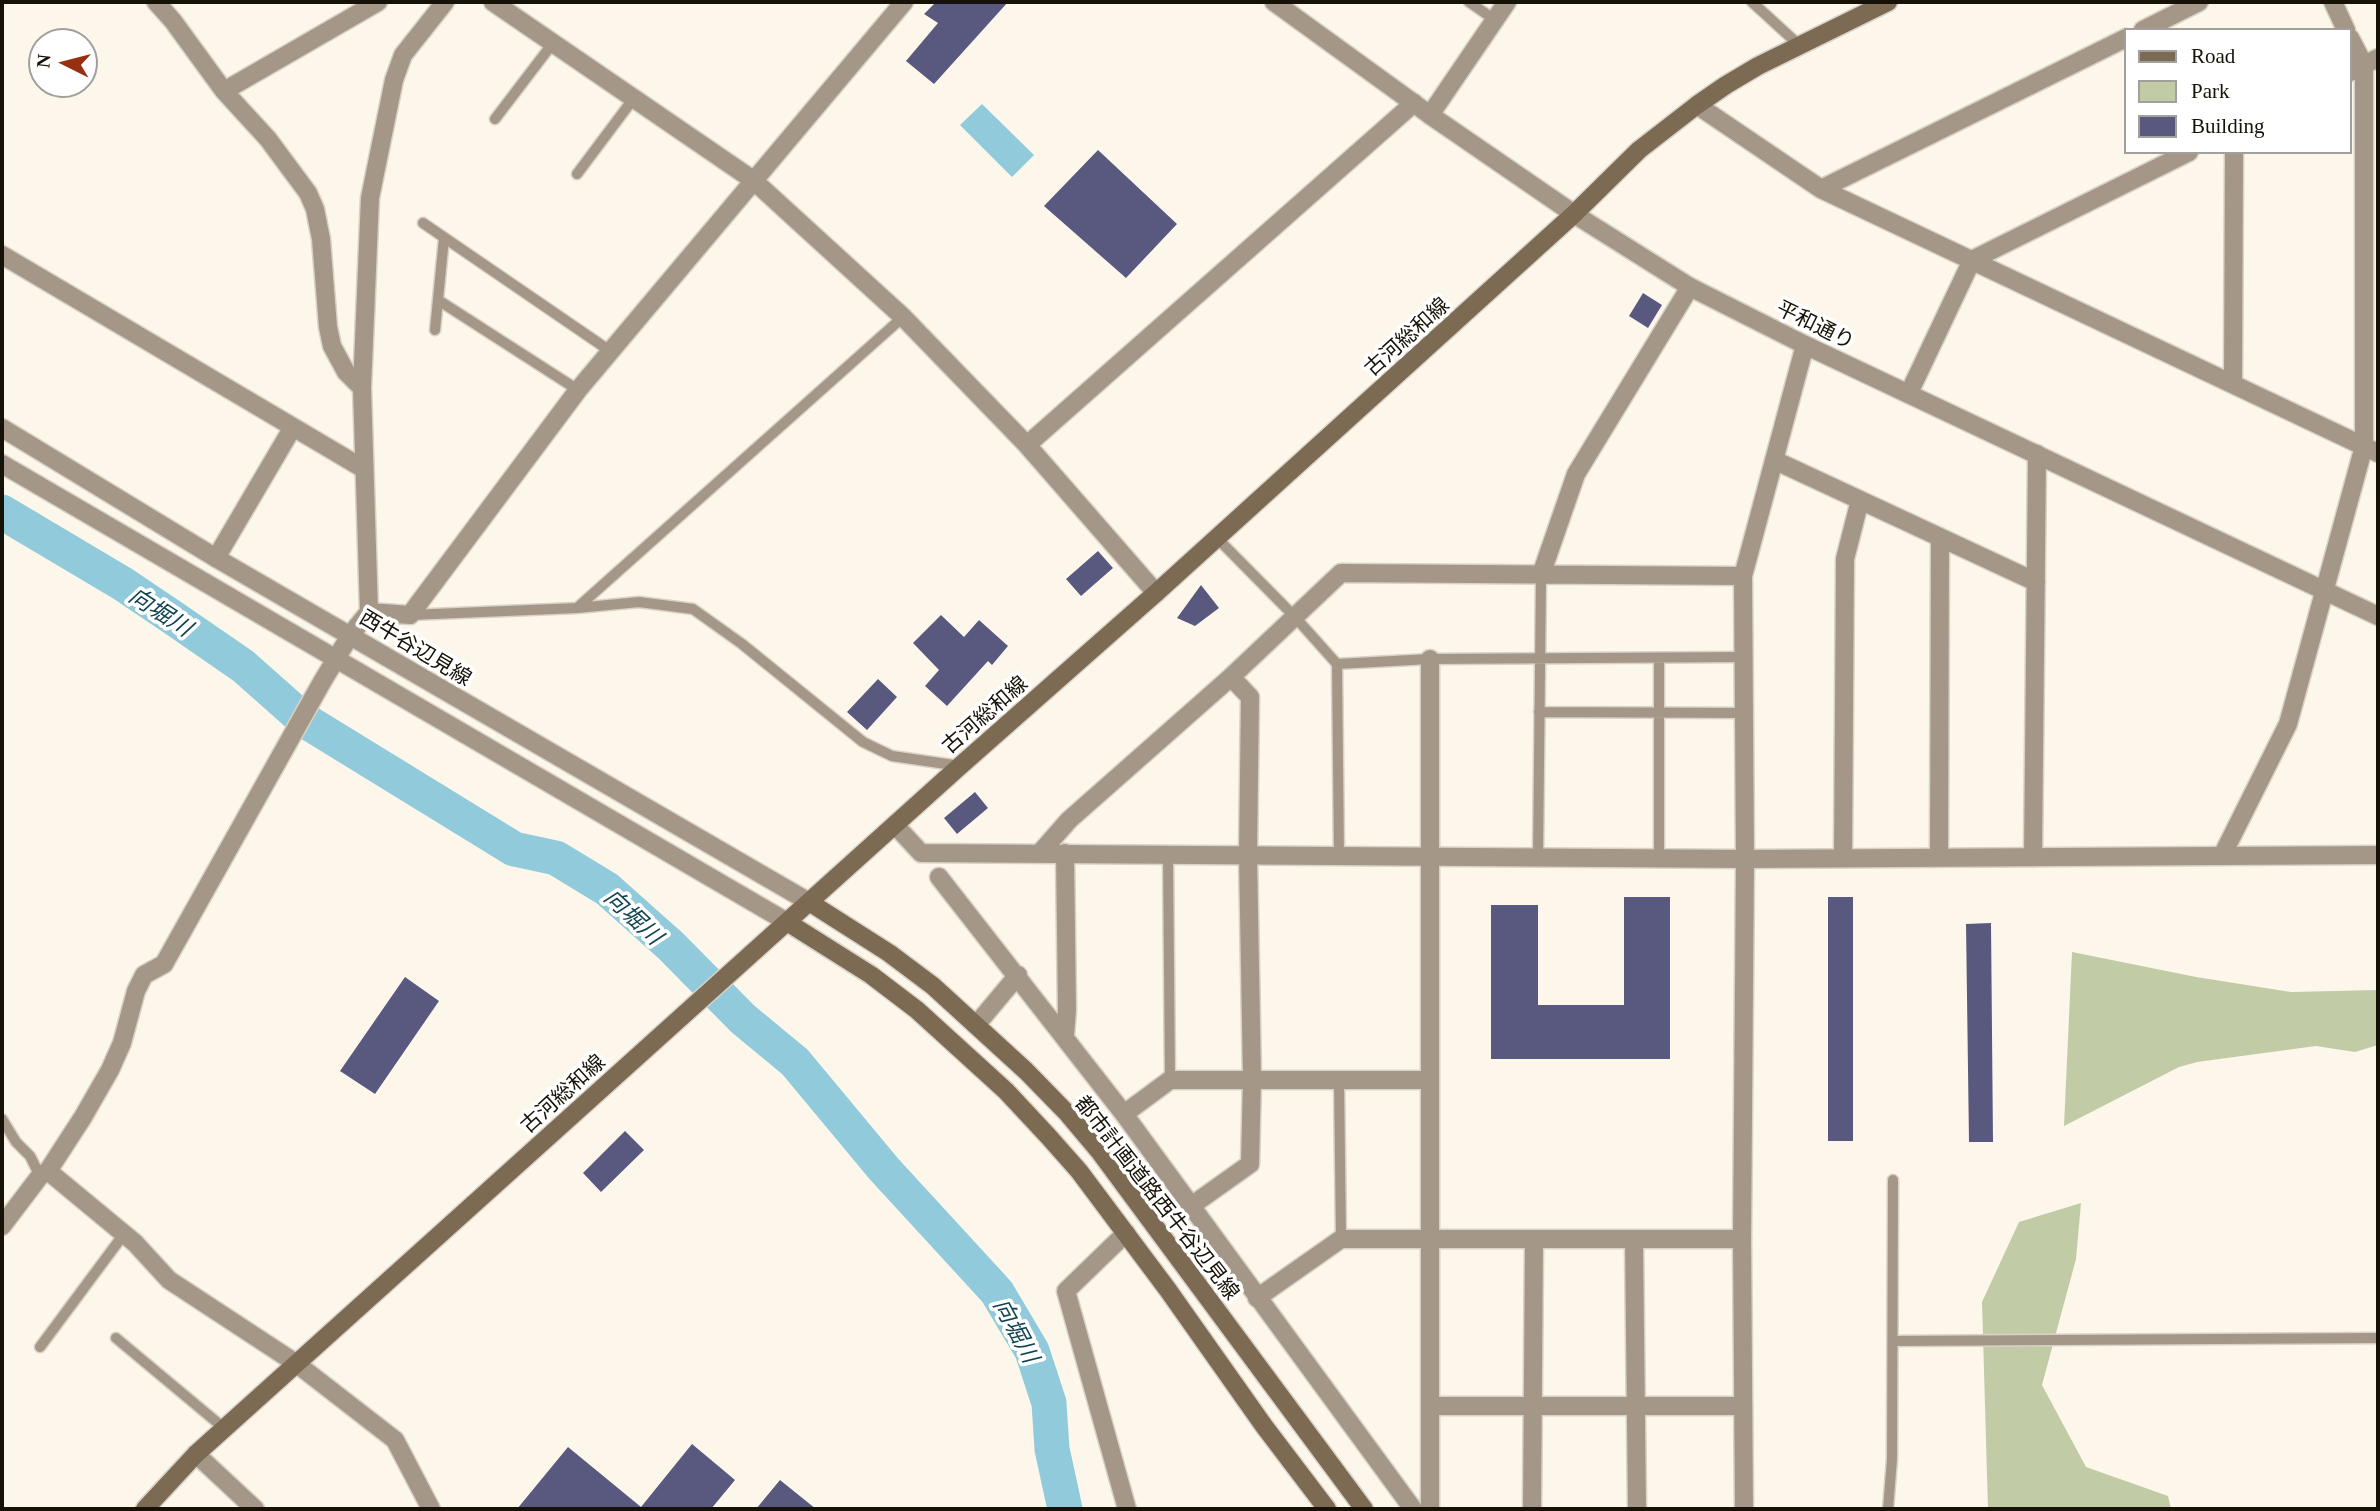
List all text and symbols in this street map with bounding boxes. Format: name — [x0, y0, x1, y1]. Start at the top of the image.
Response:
north arrow — [28, 28, 98, 98]
legend — [2124, 28, 2352, 154]
text: Road — [2191, 44, 2235, 68]
text: N — [32, 53, 55, 69]
text: Park — [2191, 79, 2230, 103]
text: Building — [2191, 114, 2265, 138]
street label: 古河総和線 — [1359, 292, 1453, 380]
street label: 平和通り — [1773, 294, 1859, 354]
water label: 向堀川 — [125, 581, 197, 641]
street label: 西牛谷辺見線 — [356, 604, 476, 690]
street label: 古河総和線 — [936, 670, 1032, 758]
water label: 向堀川 — [599, 882, 669, 950]
street label: 古河総和線 — [515, 1049, 609, 1137]
street label: 都市計画道路西牛谷辺見線 — [1070, 1090, 1246, 1304]
water label: 向堀川 — [989, 1293, 1045, 1367]

